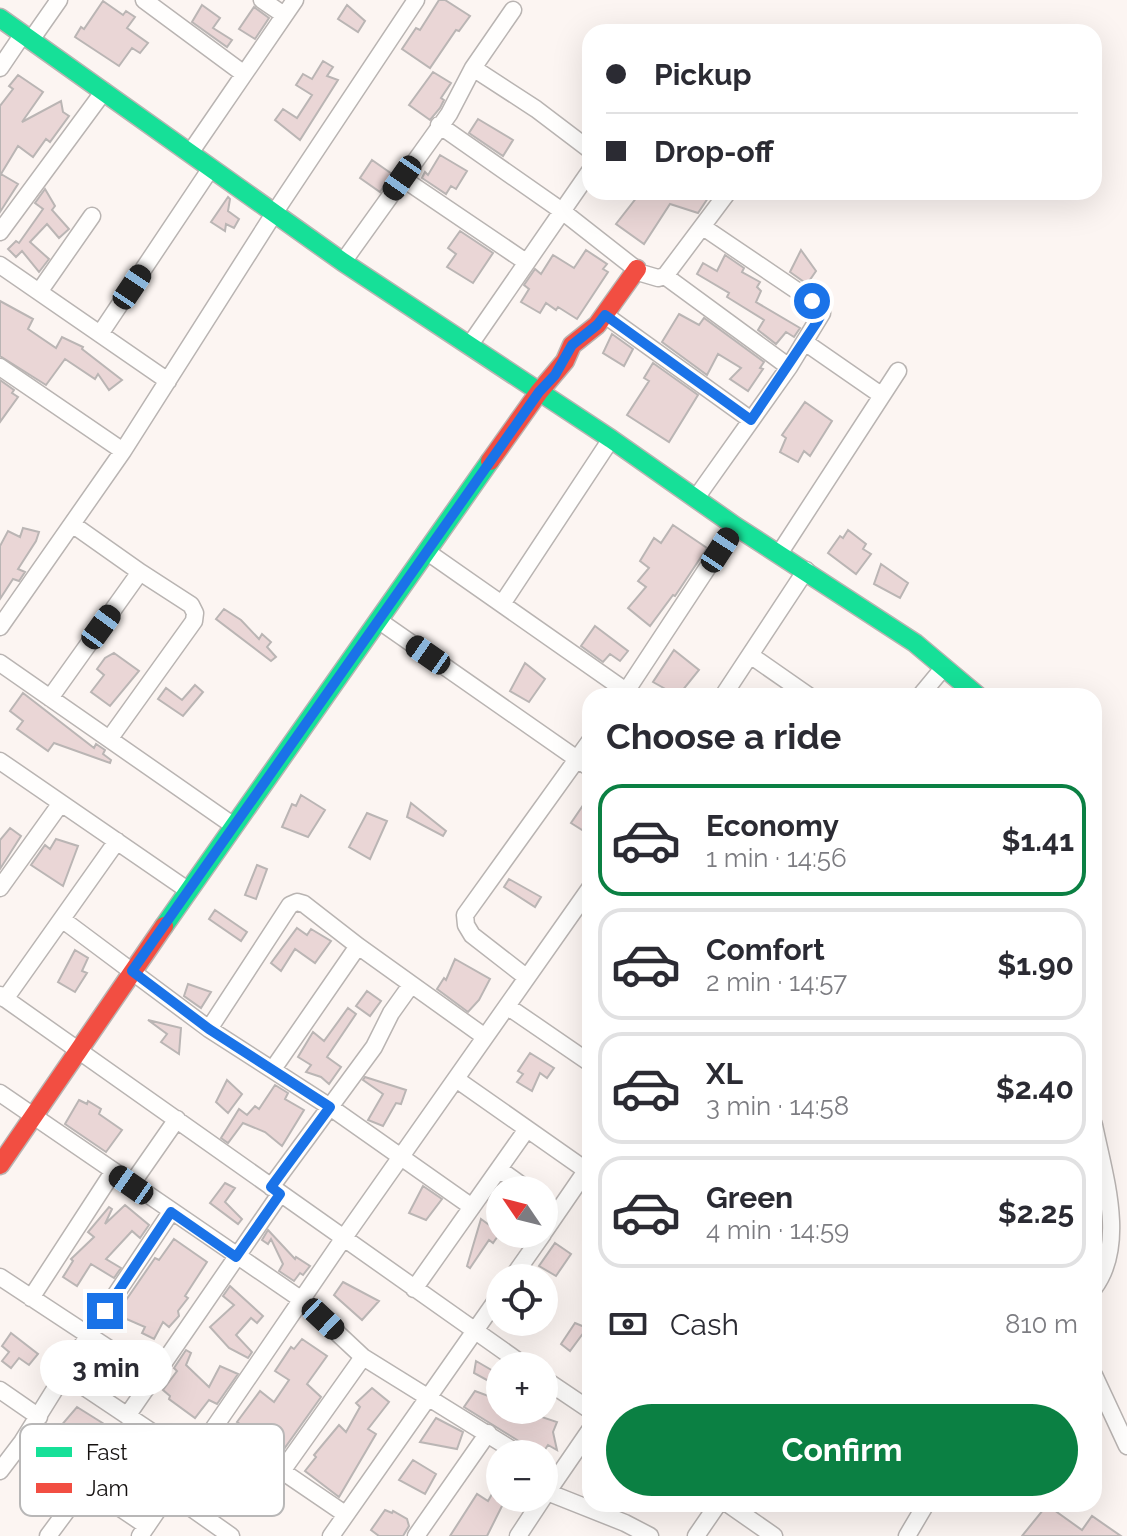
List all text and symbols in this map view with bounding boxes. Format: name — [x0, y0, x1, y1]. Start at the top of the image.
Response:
text: Pickup — [654, 57, 752, 92]
text: Drop-off — [654, 134, 774, 169]
car — [378, 151, 426, 205]
car — [109, 260, 155, 314]
route start — [794, 283, 830, 319]
car — [697, 523, 743, 577]
car — [77, 601, 125, 653]
car — [401, 631, 455, 679]
text: Choose a ride — [606, 715, 841, 757]
icon: car — [610, 804, 682, 876]
text: Economy — [706, 808, 839, 843]
text: $1.41 — [1001, 823, 1074, 858]
text: 1 min · 14:56 — [706, 843, 847, 873]
icon: car — [610, 928, 682, 1000]
text: Comfort — [706, 932, 825, 967]
text: $1.90 — [997, 947, 1074, 982]
text: 2 min · 14:57 — [706, 967, 847, 997]
icon: car — [610, 1052, 682, 1124]
text: XL — [706, 1056, 743, 1091]
text: $2.40 — [996, 1071, 1074, 1106]
text: 3 min · 14:58 — [706, 1091, 849, 1121]
car — [104, 1161, 158, 1209]
north arrow — [486, 1176, 558, 1248]
map controls — [486, 1176, 558, 1512]
icon: car — [610, 1176, 682, 1248]
text: Green — [706, 1180, 793, 1215]
text: $2.25 — [998, 1195, 1074, 1230]
text: 4 min · 14:59 — [706, 1215, 849, 1245]
button: locate — [486, 1264, 558, 1336]
route end — [87, 1293, 123, 1329]
car — [297, 1294, 349, 1344]
icon: cash — [606, 1302, 650, 1346]
text: Cash — [670, 1307, 739, 1342]
text: 810 m — [1005, 1309, 1078, 1339]
callout: 3 min — [39, 1339, 171, 1395]
button: + — [486, 1352, 558, 1424]
text: 3 min — [72, 1353, 140, 1383]
button: Confirm — [606, 1404, 1078, 1496]
legend — [20, 1424, 284, 1516]
text: Fast — [86, 1439, 128, 1465]
button: − — [486, 1440, 558, 1512]
text: Jam — [86, 1475, 129, 1501]

